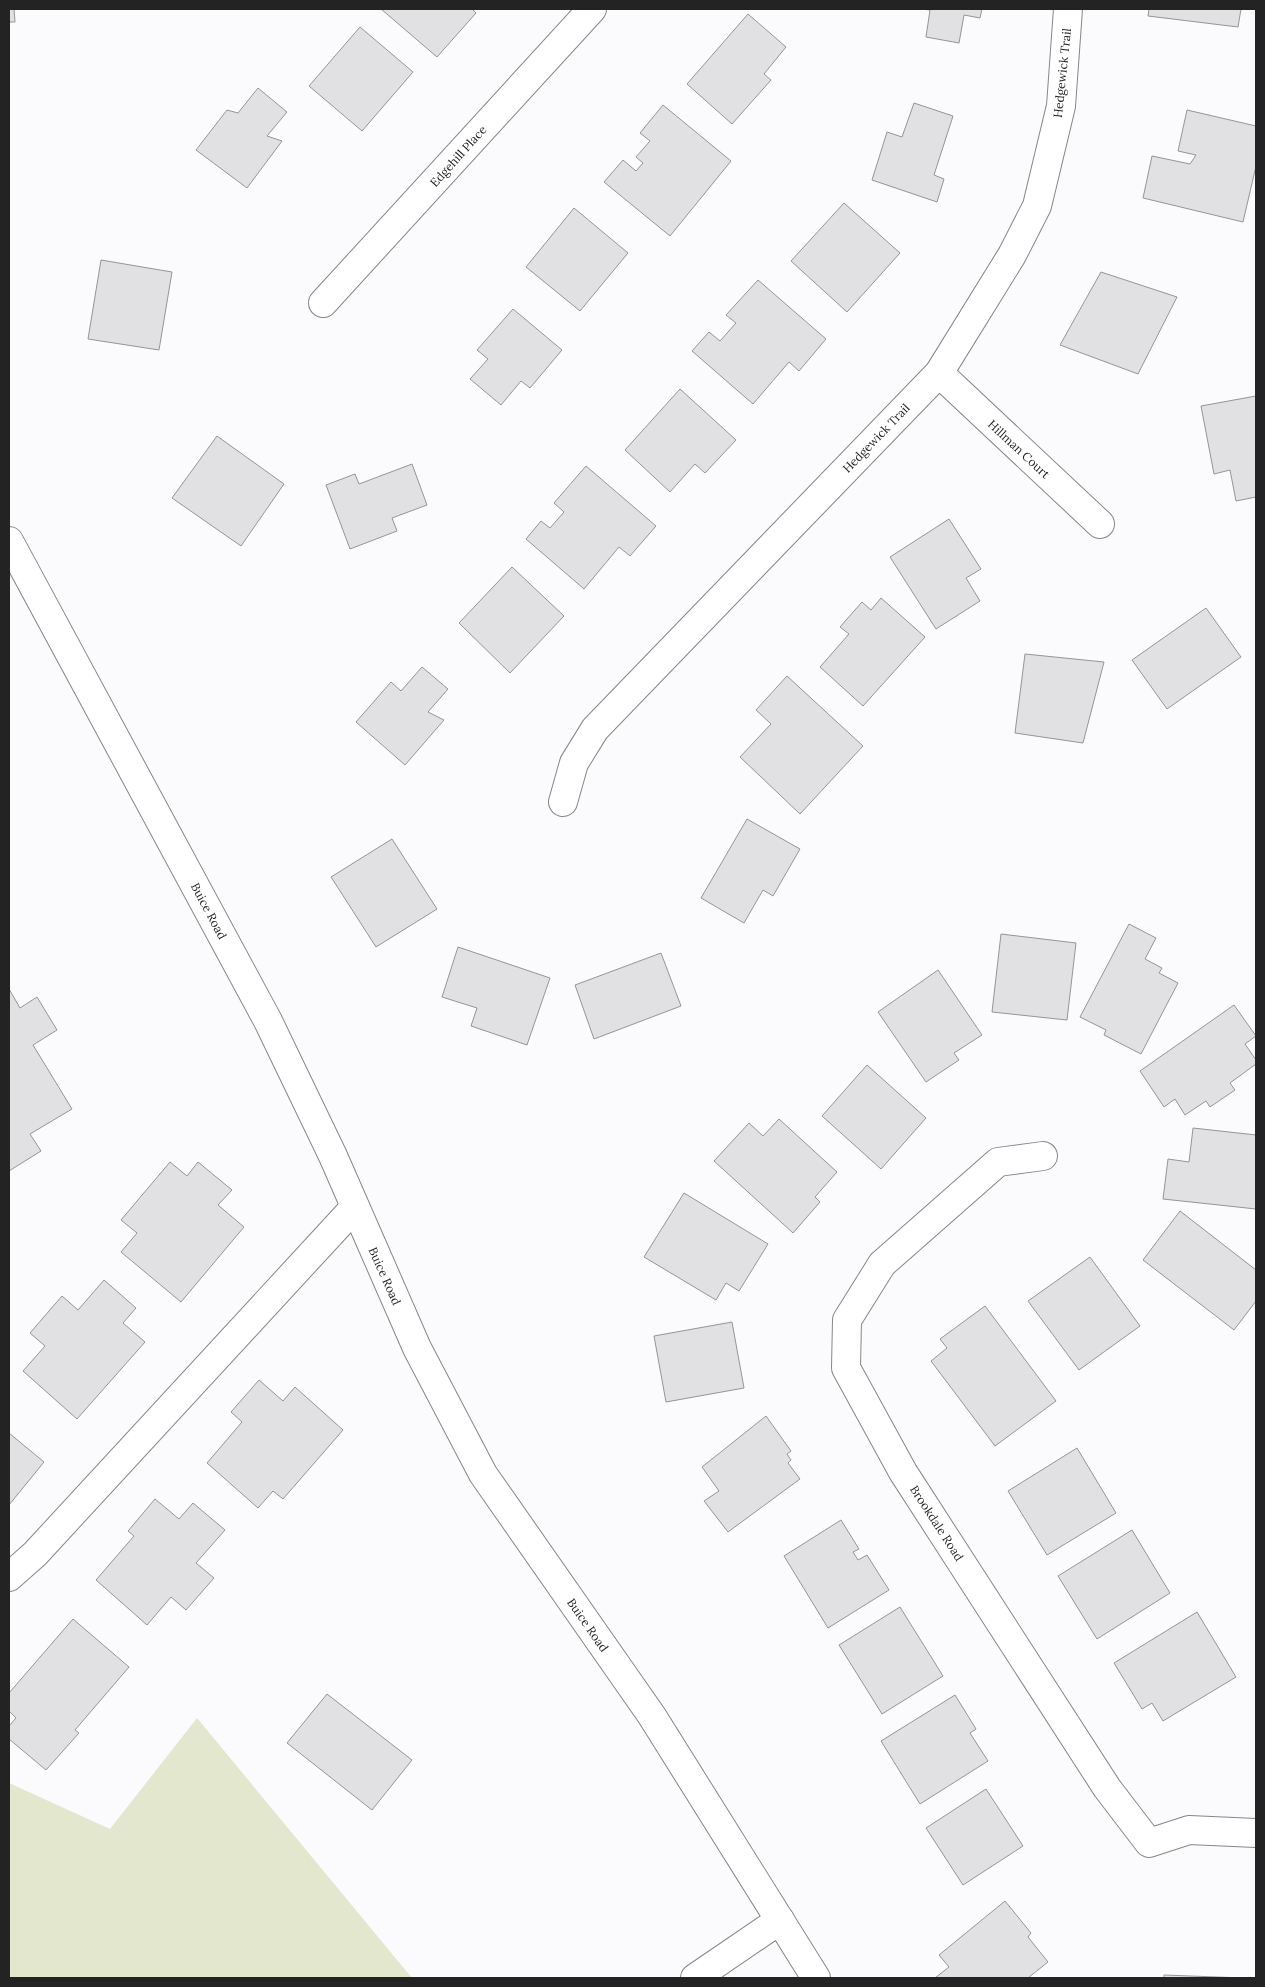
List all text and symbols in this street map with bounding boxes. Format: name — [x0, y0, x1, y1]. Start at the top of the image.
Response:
street label: Hedgewick Trail — [1050, 27, 1074, 119]
street label: Edgehill Place — [427, 122, 490, 190]
street label: Hedgewick Trail — [839, 400, 913, 476]
street label: Hillman Court — [985, 417, 1053, 482]
street label: Buice Road — [188, 880, 230, 942]
street label: Buice Road — [366, 1245, 404, 1307]
street label: Brookdale Road — [907, 1482, 967, 1564]
street label: Buice Road — [564, 1595, 612, 1655]

